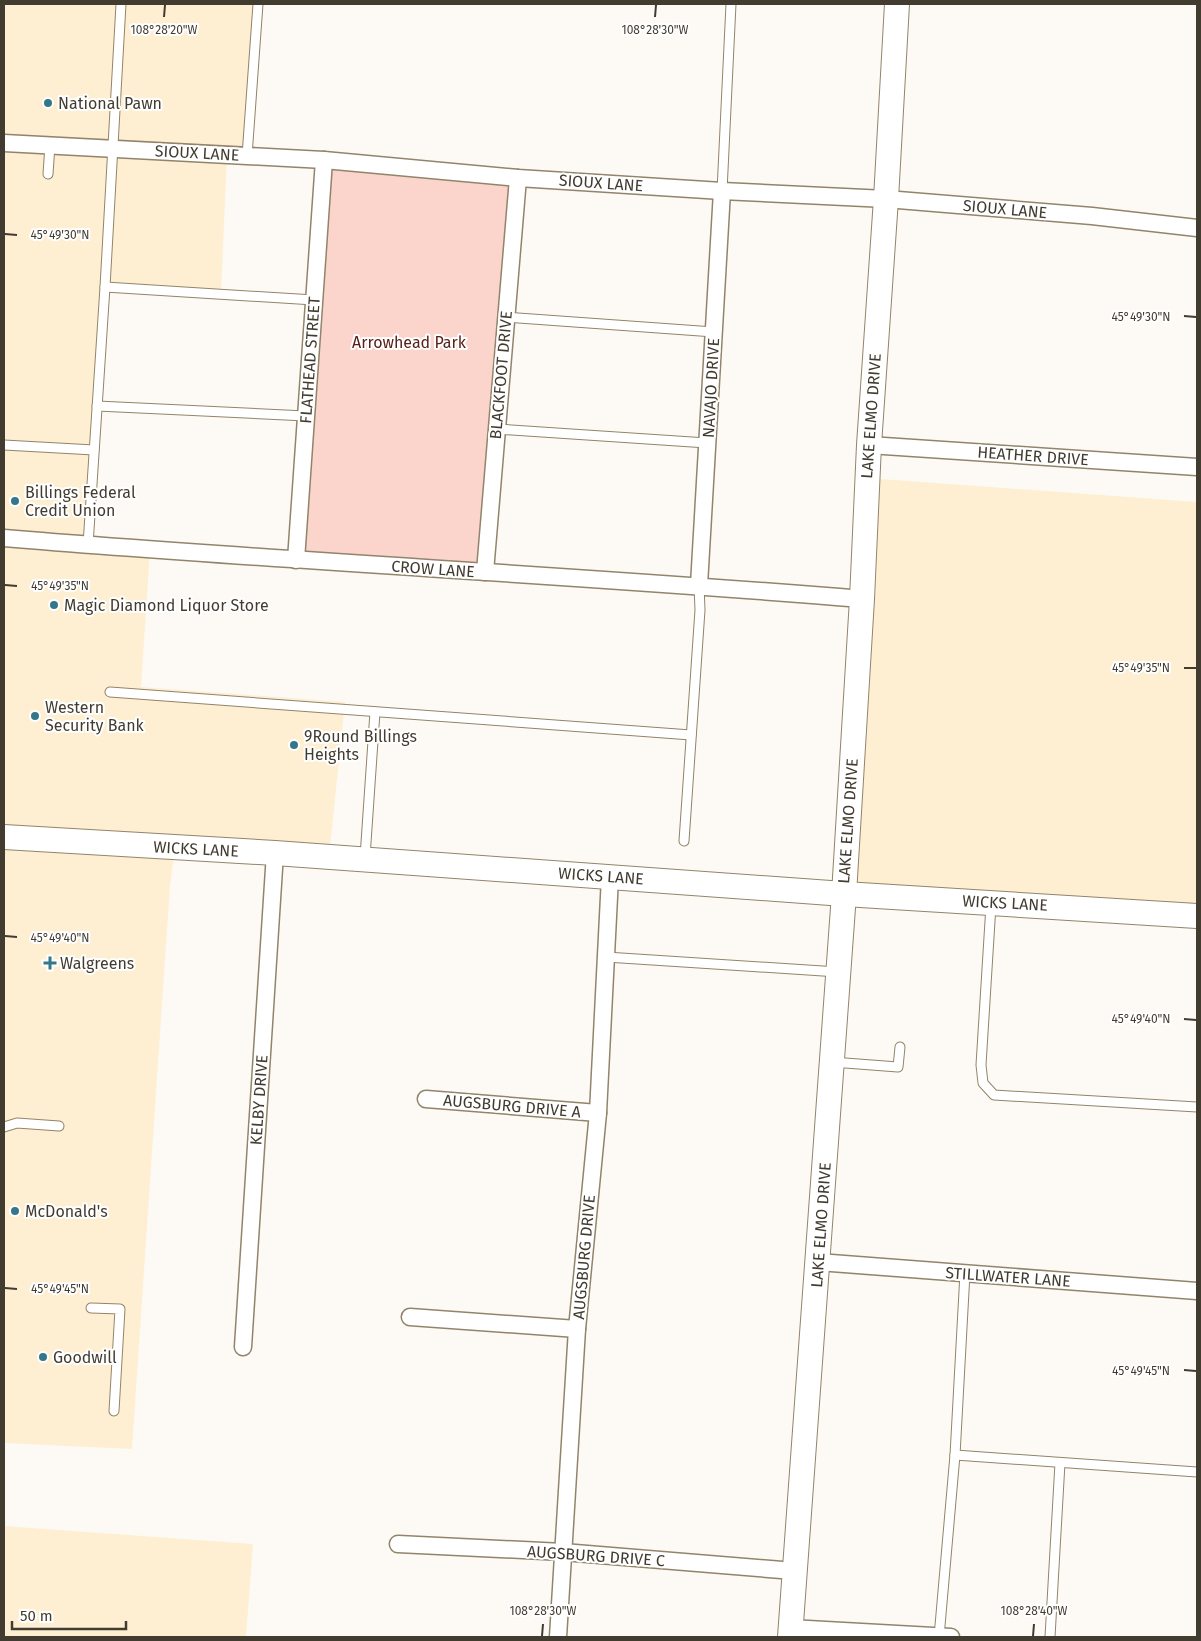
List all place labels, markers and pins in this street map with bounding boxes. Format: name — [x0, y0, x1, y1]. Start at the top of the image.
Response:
place label: National Pawn — [58, 94, 162, 113]
marker: National Pawn — [42, 97, 54, 109]
place label: Billings Federal Credit Union — [25, 483, 136, 520]
marker: Billings Federal Credit Union — [9, 495, 21, 507]
place label: Magic Diamond Liquor Store — [64, 596, 269, 615]
marker: Magic Diamond Liquor Store — [48, 599, 60, 611]
place label: Western Security Bank — [45, 698, 145, 735]
marker: Western Security Bank — [29, 710, 41, 722]
place label: 9Round Billings Heights — [304, 727, 417, 764]
marker: 9Round Billings Heights — [288, 739, 300, 751]
place label: Walgreens — [60, 954, 134, 973]
marker: Walgreens — [44, 957, 56, 969]
place label: McDonald's — [25, 1202, 108, 1221]
marker: McDonald's — [9, 1205, 21, 1217]
place label: Goodwill — [53, 1348, 117, 1367]
marker: Goodwill — [37, 1351, 49, 1363]

